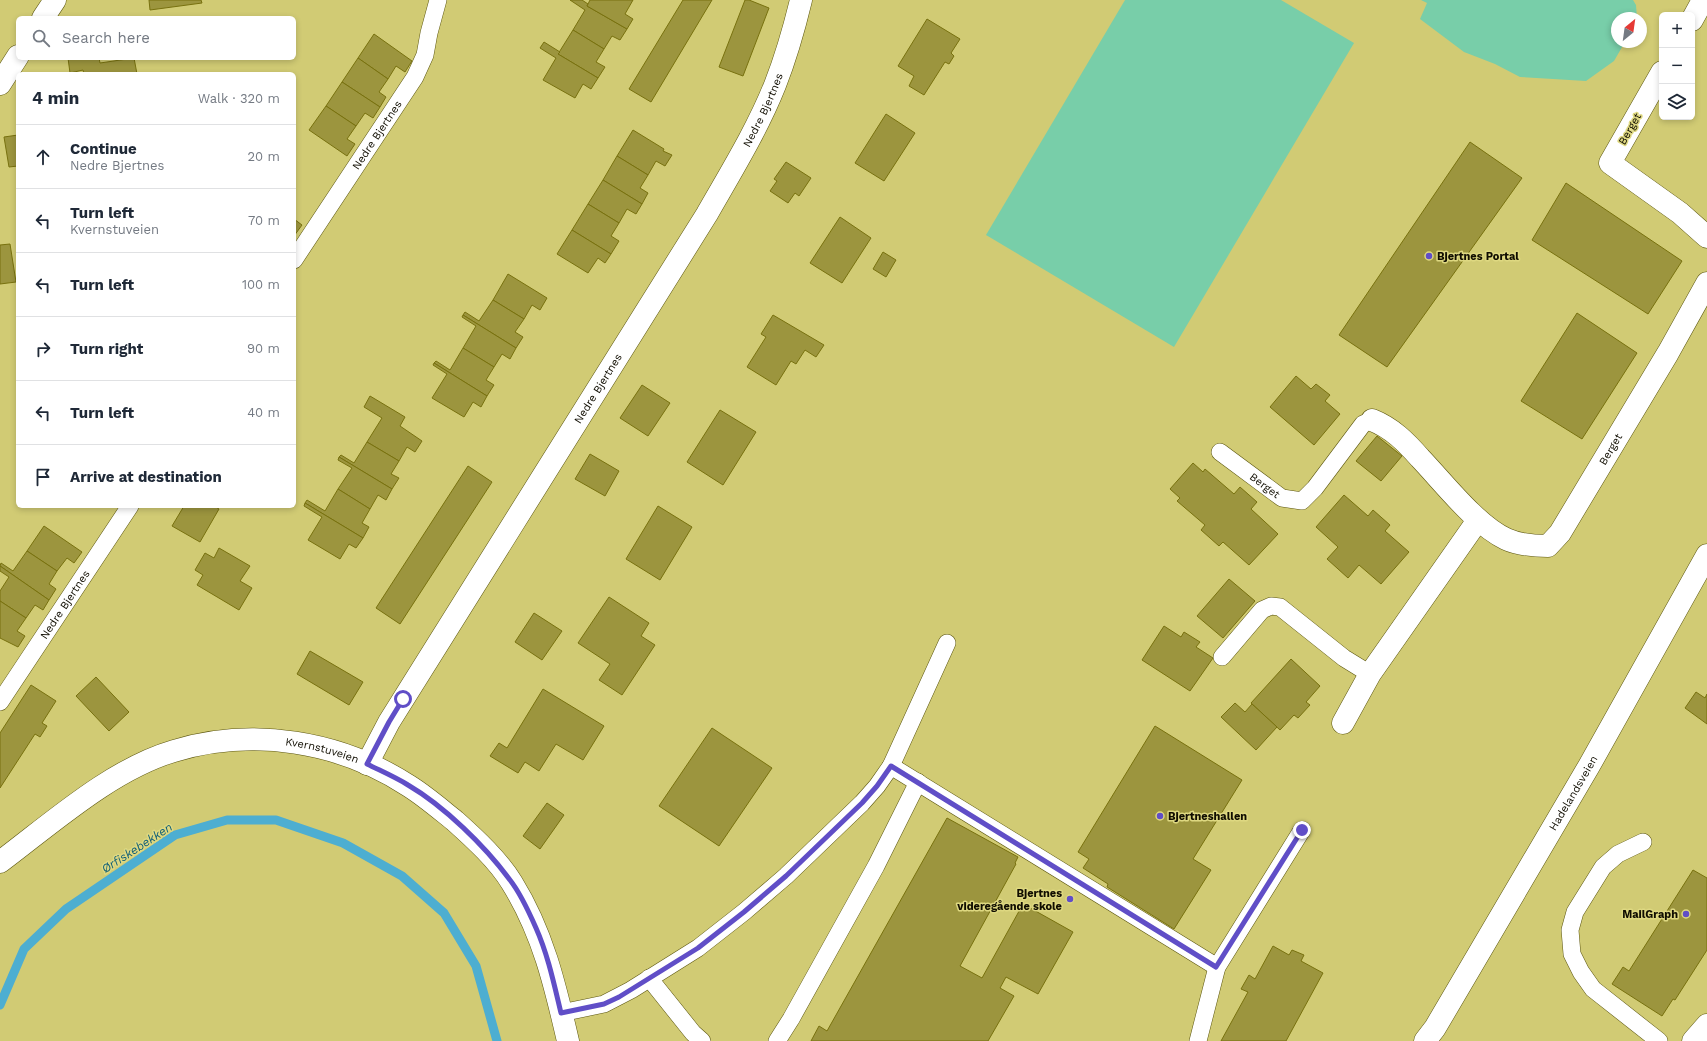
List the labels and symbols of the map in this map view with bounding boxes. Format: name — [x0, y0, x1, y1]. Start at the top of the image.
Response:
north arrow — [1611, 12, 1647, 48]
street label: Nedre Bjertnes — [740, 71, 786, 149]
street label: Nedre Bjertnes — [349, 98, 404, 172]
street label: Berget — [1616, 111, 1644, 147]
place label: Bjertnes Portal — [1437, 250, 1519, 263]
marker: Bjertnes Portal — [1424, 251, 1434, 261]
street label: Nedre Bjertnes — [571, 351, 625, 426]
street label: Berget — [1596, 431, 1625, 467]
street label: Berget — [1247, 470, 1283, 501]
street label: Nedre Bjertnes — [37, 567, 92, 641]
route start — [394, 690, 412, 708]
street label: Kvernstuveien — [285, 735, 361, 766]
street label: Hadelandsveien — [1546, 753, 1600, 833]
place label: Bjertneshallen — [1168, 810, 1247, 823]
marker: Bjertneshallen — [1155, 811, 1165, 821]
water label: Ørfiskebekken — [99, 820, 175, 876]
route end — [1293, 821, 1311, 839]
place label: Bjertnes videregående skole — [956, 887, 1062, 913]
marker: Bjertnes videregående skole — [1065, 894, 1075, 904]
place label: MailGraph — [1622, 908, 1678, 921]
marker: MailGraph — [1681, 909, 1691, 919]

